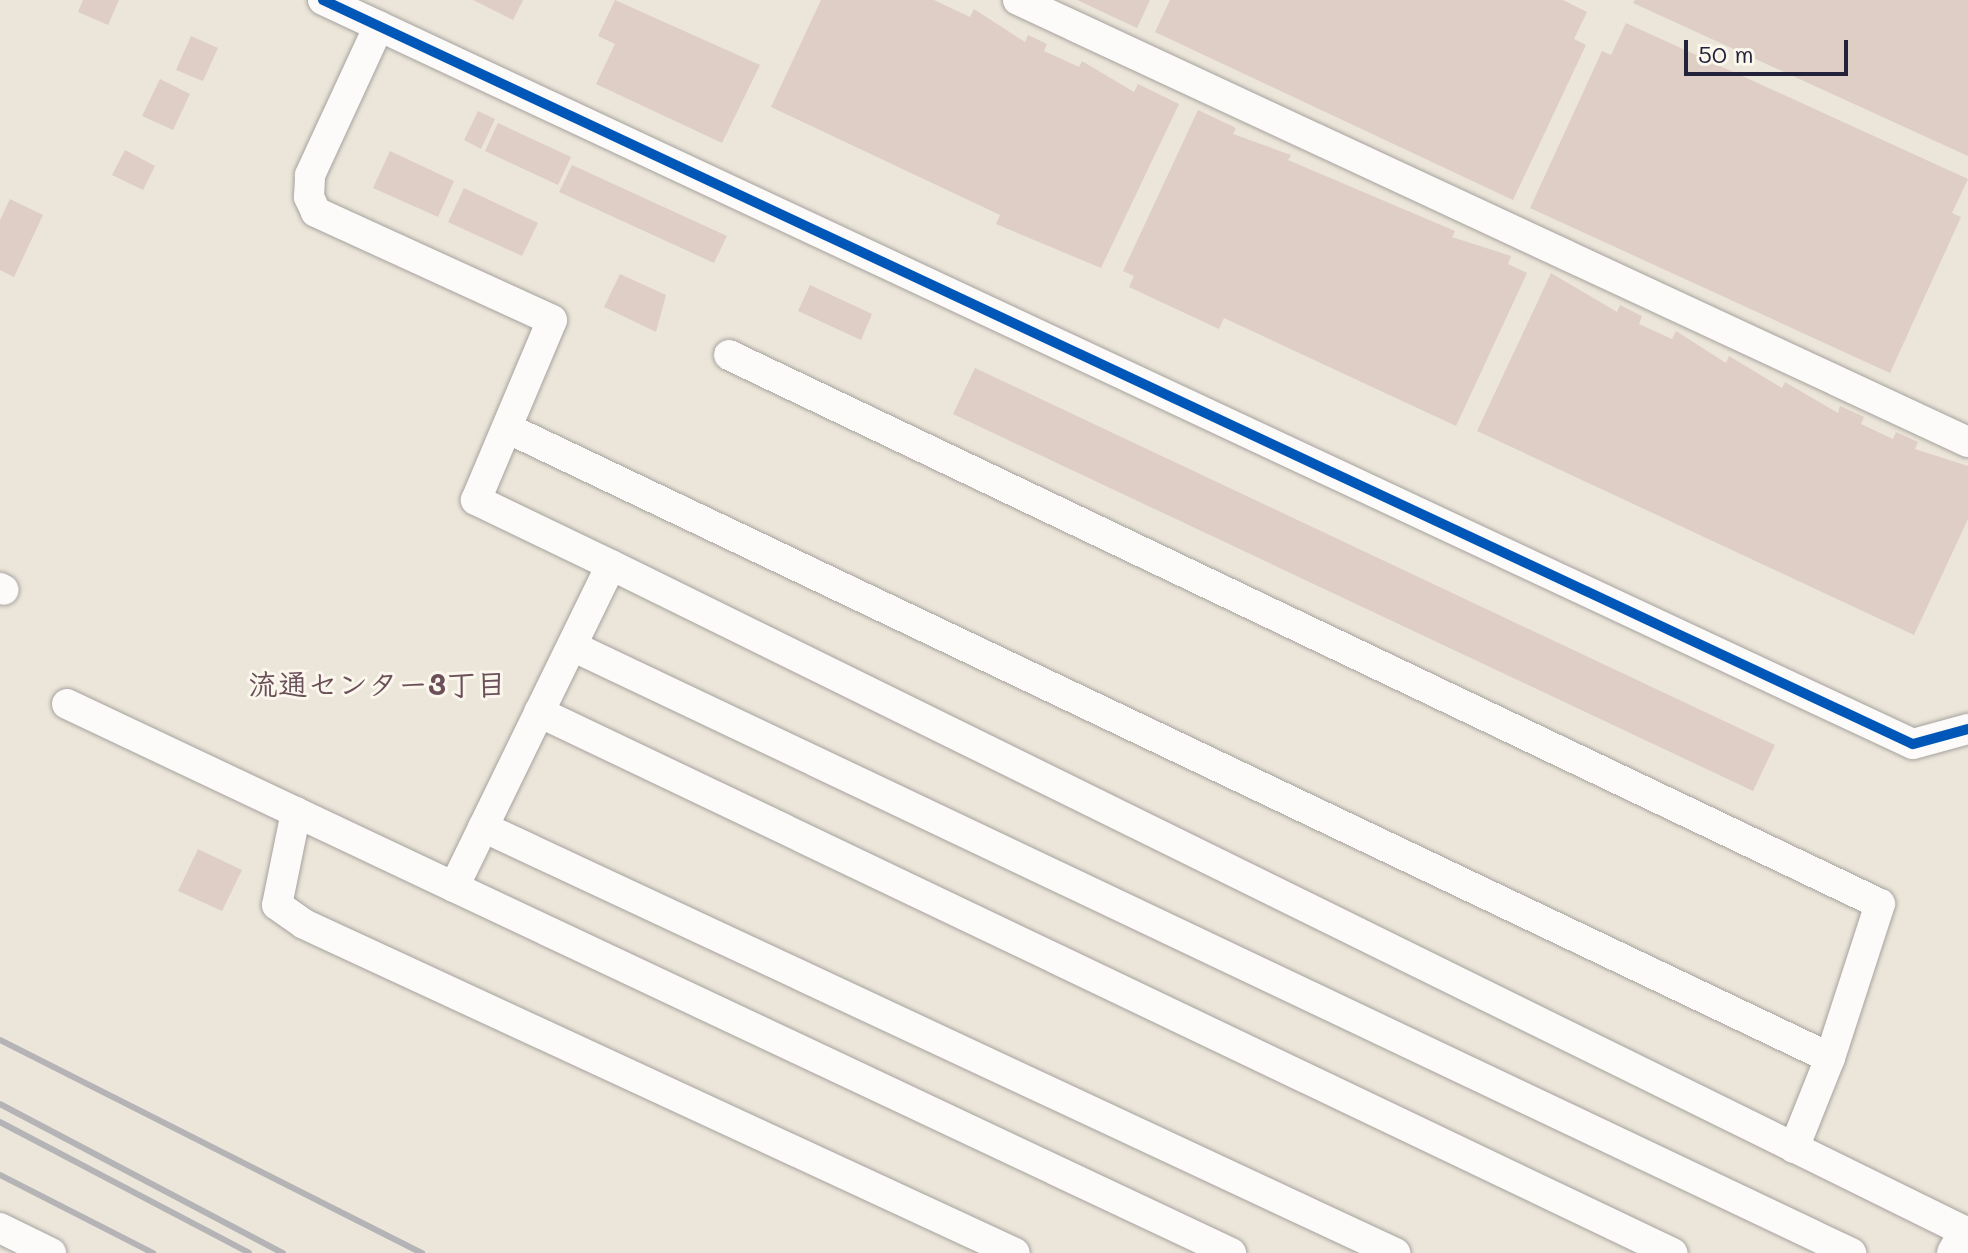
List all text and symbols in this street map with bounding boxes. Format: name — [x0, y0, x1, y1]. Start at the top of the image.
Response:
scale bar — [1688, 24, 1852, 74]
text: 50 m — [1698, 38, 1754, 69]
district label: 流通センター3丁目 — [248, 665, 506, 701]

